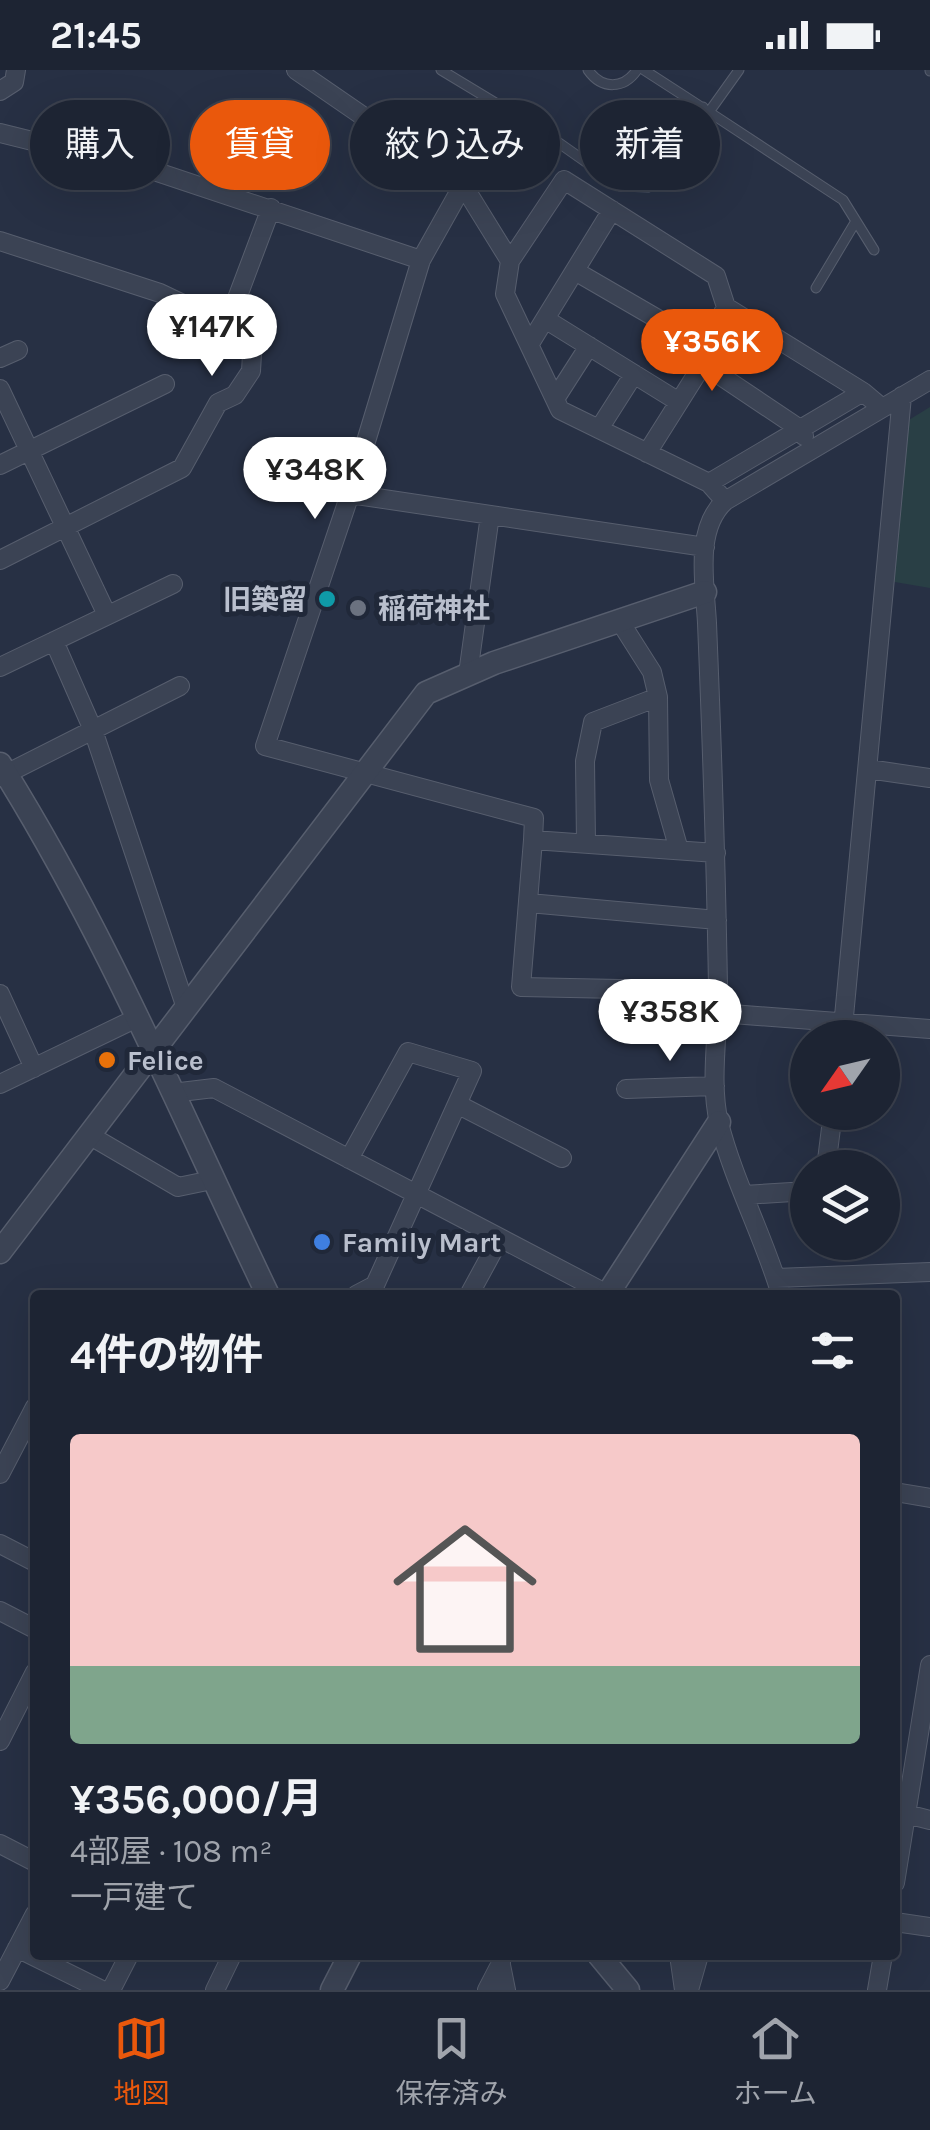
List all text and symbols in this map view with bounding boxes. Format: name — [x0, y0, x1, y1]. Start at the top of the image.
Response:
text: 21:45 — [50, 13, 142, 58]
chip: 購入 — [30, 100, 170, 190]
chip: 賃貸 — [190, 100, 330, 190]
chip: 絞り込み — [350, 100, 560, 190]
chip: 新着 — [580, 100, 720, 190]
pin: ¥147K — [142, 294, 282, 379]
text: ¥147K — [169, 308, 255, 345]
pin: ¥356K — [642, 309, 782, 394]
text: ¥356K — [663, 323, 761, 360]
pin: ¥348K — [245, 437, 385, 522]
text: ¥348K — [265, 451, 365, 488]
place label: 旧築留 — [223, 583, 307, 616]
marker: 旧築留 — [316, 588, 338, 610]
place label: 稲荷神社 — [378, 592, 490, 625]
marker: 稲荷神社 — [347, 597, 369, 619]
pin: ¥358K — [600, 979, 740, 1064]
text: ¥358K — [621, 993, 719, 1030]
north arrow — [790, 1020, 900, 1130]
map controls — [790, 1020, 900, 1260]
place label: Felice — [127, 1044, 204, 1077]
marker: Felice — [96, 1049, 118, 1071]
button: layers — [790, 1150, 900, 1260]
place label: Family Mart — [342, 1226, 501, 1259]
marker: Family Mart — [311, 1231, 333, 1253]
icon: filters — [805, 1323, 860, 1378]
text: 4件の物件 — [70, 1330, 263, 1380]
icon: home — [375, 1499, 555, 1679]
text: ¥356,000/月 — [70, 1774, 323, 1824]
text: 4部屋 · 108 m² — [70, 1833, 272, 1870]
text: 一戸建て — [70, 1879, 198, 1916]
tab: 地図 — [113, 2011, 169, 2111]
tab: 保存済み — [395, 2011, 507, 2111]
tab: ホーム — [734, 2011, 817, 2111]

